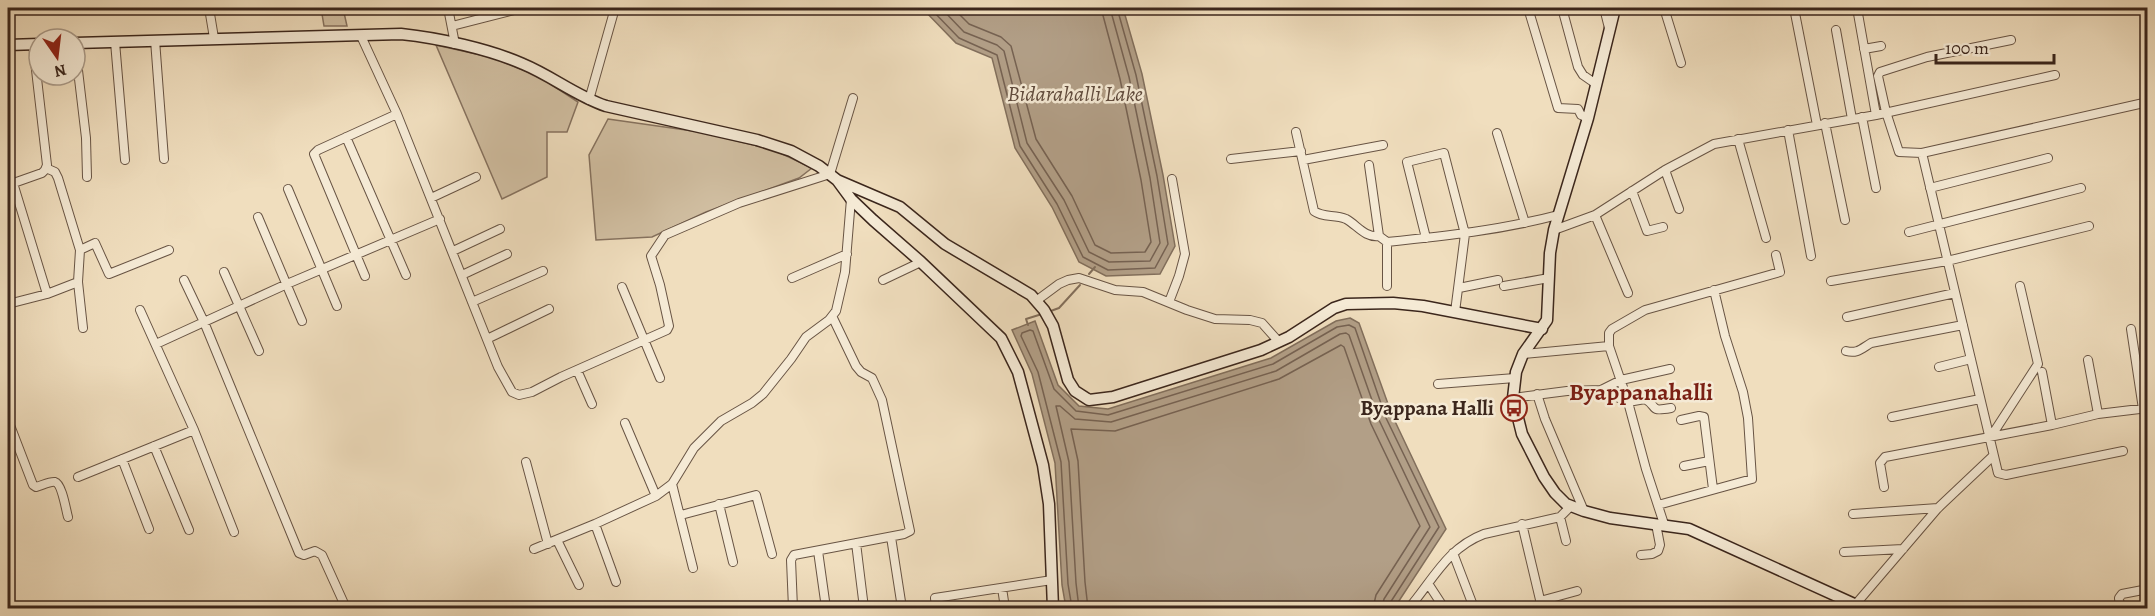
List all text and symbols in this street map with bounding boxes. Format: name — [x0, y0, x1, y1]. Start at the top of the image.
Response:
north arrow — [27, 27, 87, 87]
scale bar — [1936, 27, 2054, 65]
text: 100 m — [1945, 36, 1989, 60]
text: N — [52, 59, 69, 83]
water label: Bidarahalli Lake — [1007, 79, 1143, 109]
district label: Byappanahalli — [1569, 376, 1713, 408]
bus stop icon: Byappana Halli — [1499, 393, 1529, 423]
place label: Byappana Halli — [1360, 394, 1494, 422]

